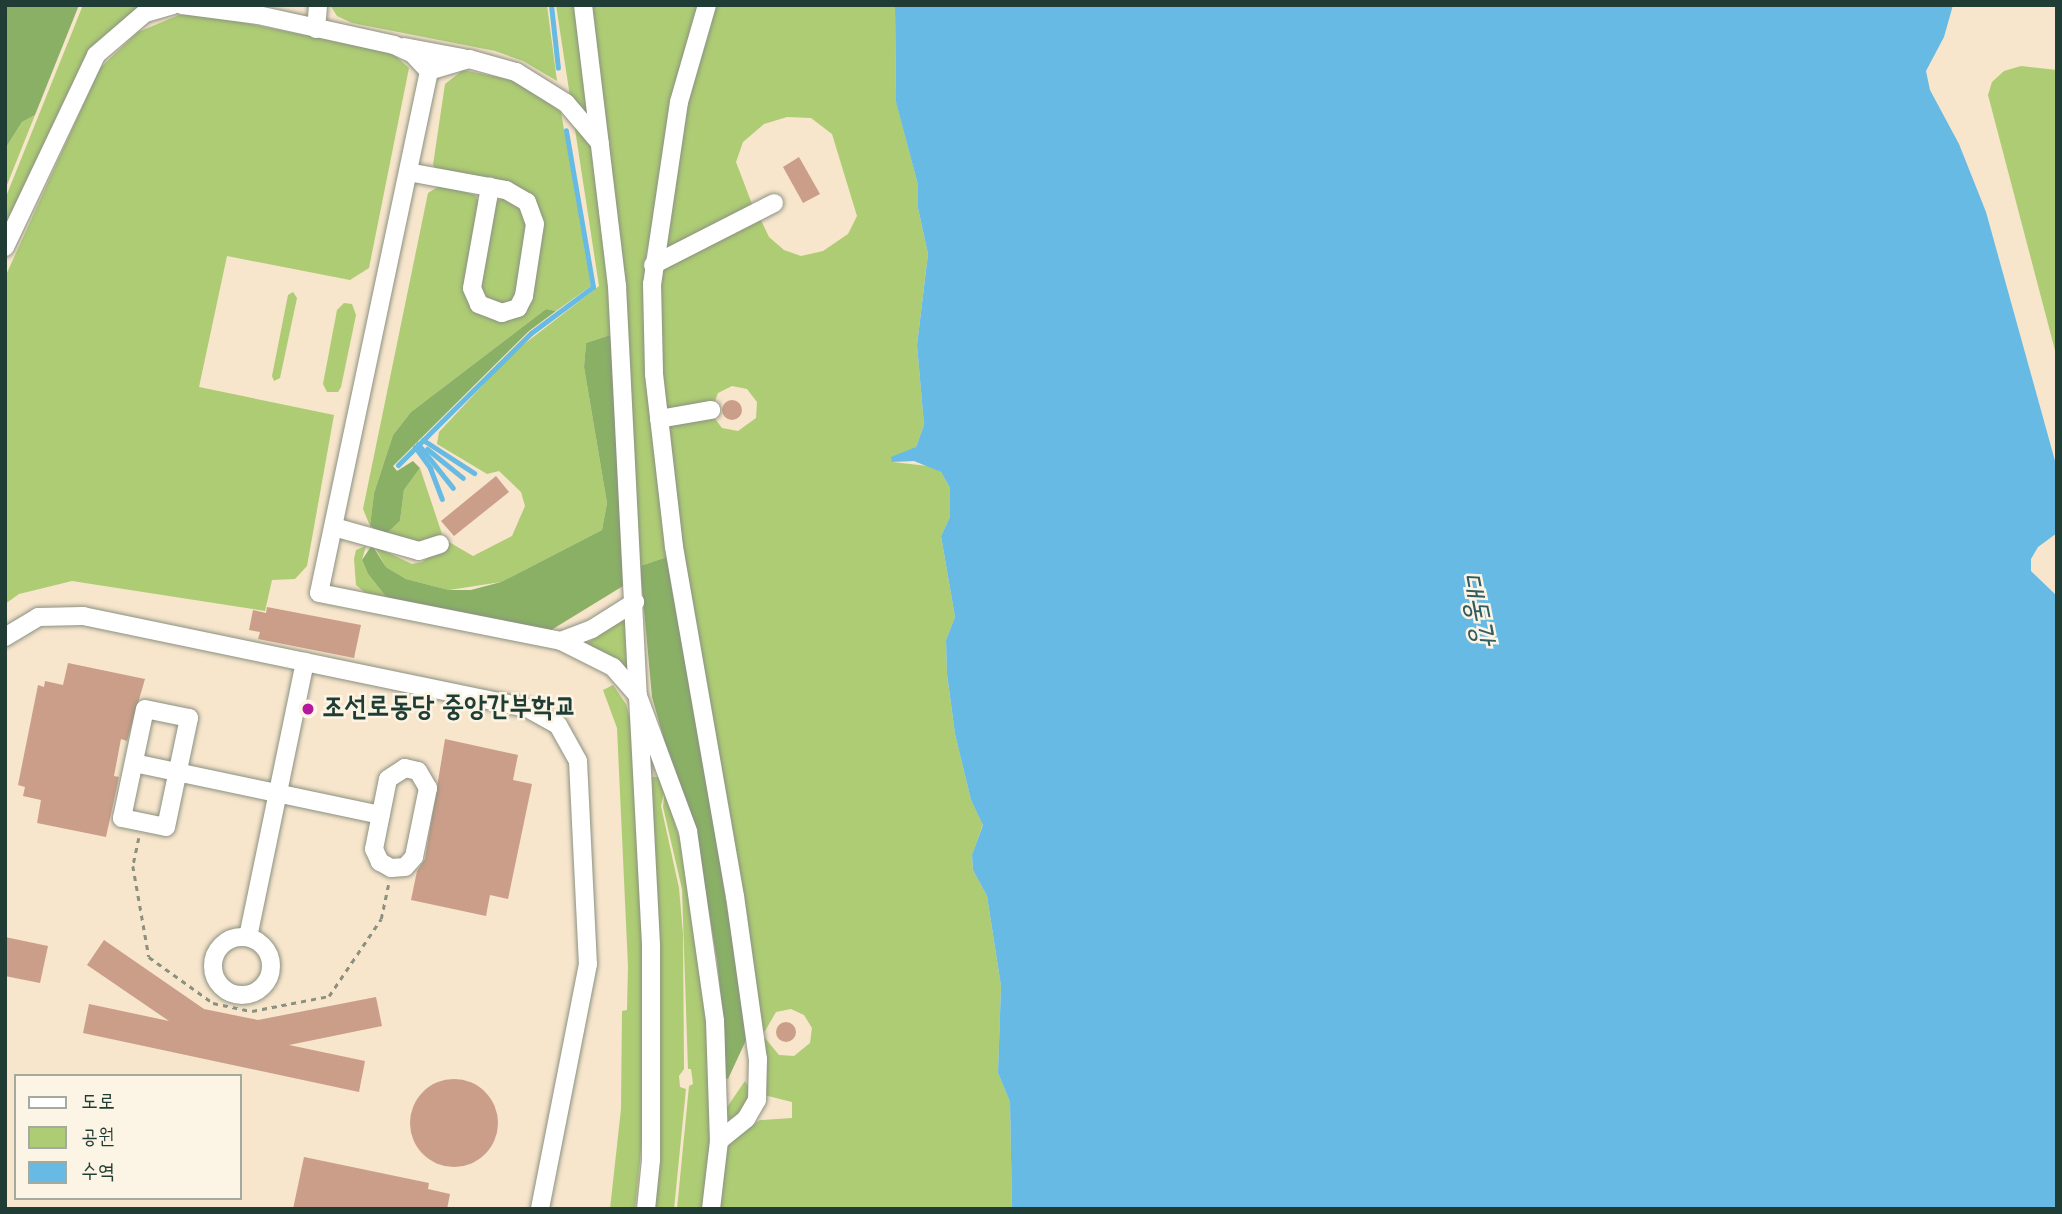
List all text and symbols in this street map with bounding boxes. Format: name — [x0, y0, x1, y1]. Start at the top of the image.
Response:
water label: 대동강 — [1450, 570, 1500, 648]
place label: 조선로동당 중앙간부학교 — [322, 692, 577, 726]
marker: 조선로동당 중앙간부학교 — [300, 701, 316, 717]
legend — [14, 1074, 242, 1200]
text: 도로 — [81, 1088, 115, 1118]
text: 공원 — [81, 1123, 115, 1153]
text: 수역 — [81, 1158, 115, 1188]

